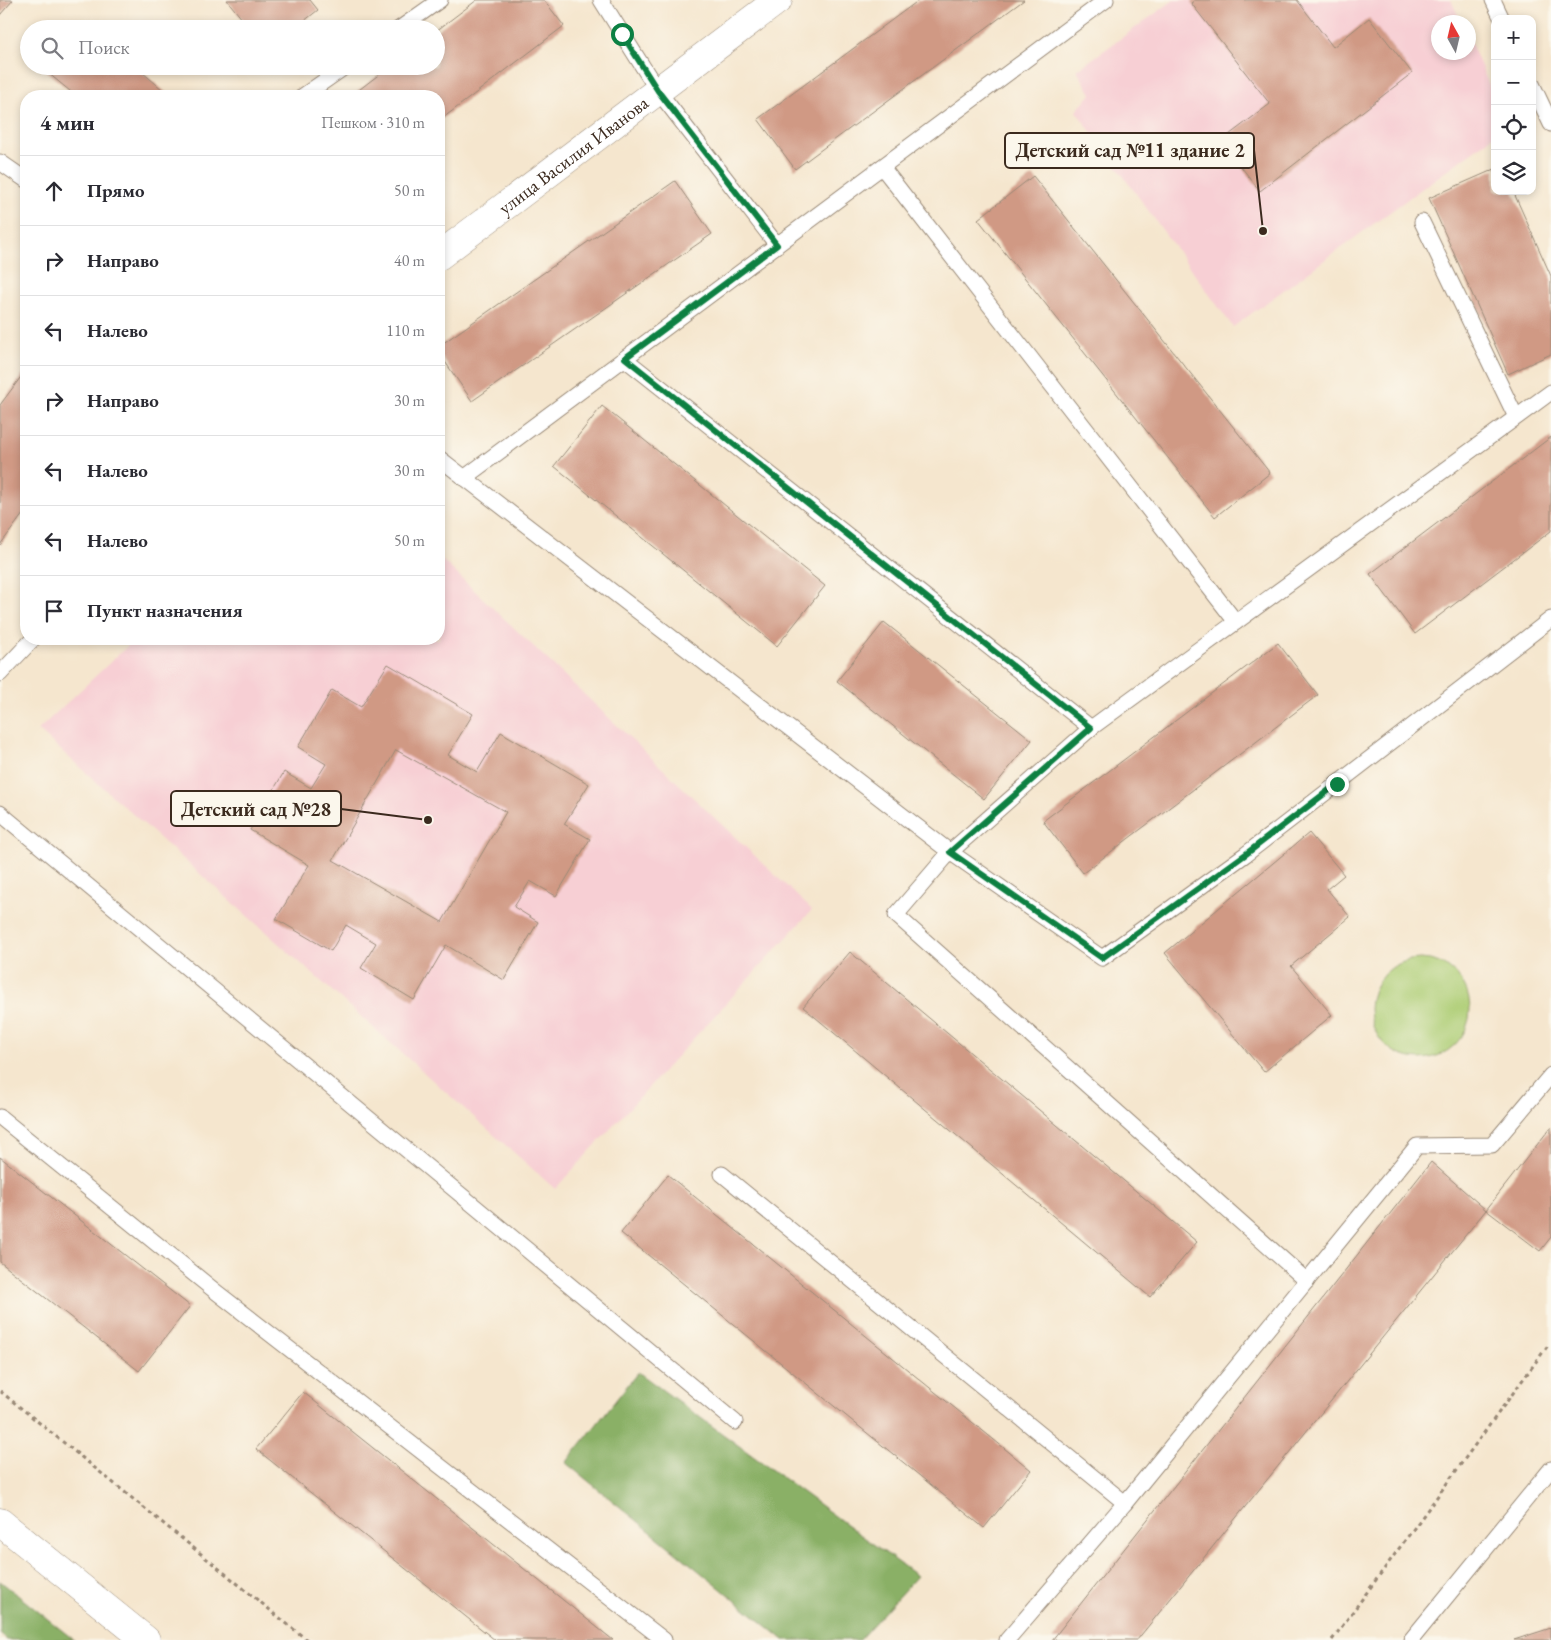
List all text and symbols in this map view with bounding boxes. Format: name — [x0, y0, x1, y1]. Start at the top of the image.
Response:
north arrow — [1431, 15, 1476, 60]
map controls — [1491, 15, 1536, 195]
button: + — [1491, 15, 1536, 60]
search box — [20, 20, 445, 75]
route start — [611, 23, 634, 46]
icon: search — [38, 34, 66, 62]
text: Поиск — [78, 35, 130, 60]
button: − — [1491, 60, 1536, 105]
street label: улица Василия Иванова — [493, 90, 654, 220]
button: locate — [1491, 105, 1536, 150]
text: 4 мин — [40, 109, 95, 136]
text: Пешком · 310 m — [321, 112, 425, 133]
callout: Детский сад №11 здание 2 — [1005, 133, 1254, 168]
text: Детский сад №11 здание 2 — [1015, 137, 1245, 163]
button: layers — [1491, 150, 1536, 195]
icon: ahead — [40, 177, 68, 205]
text: Прямо — [87, 178, 145, 203]
text: 50 m — [394, 180, 425, 201]
icon: right — [40, 247, 68, 275]
text: Направо — [87, 248, 159, 273]
text: 40 m — [394, 250, 425, 271]
icon: left — [40, 317, 68, 345]
text: Налево — [87, 318, 148, 343]
text: 110 m — [386, 320, 425, 341]
icon: right — [40, 387, 68, 415]
text: Направо — [87, 388, 159, 413]
text: 30 m — [394, 390, 425, 411]
icon: left — [40, 457, 68, 485]
text: Налево — [87, 458, 148, 483]
text: 30 m — [394, 460, 425, 481]
icon: left — [40, 527, 68, 555]
text: Налево — [87, 528, 148, 553]
text: 50 m — [394, 530, 425, 551]
icon: arrive — [40, 597, 68, 625]
text: Пункт назначения — [87, 598, 243, 623]
route end — [1326, 773, 1349, 796]
callout: Детский сад №28 — [171, 791, 341, 826]
text: Детский сад №28 — [181, 796, 331, 822]

